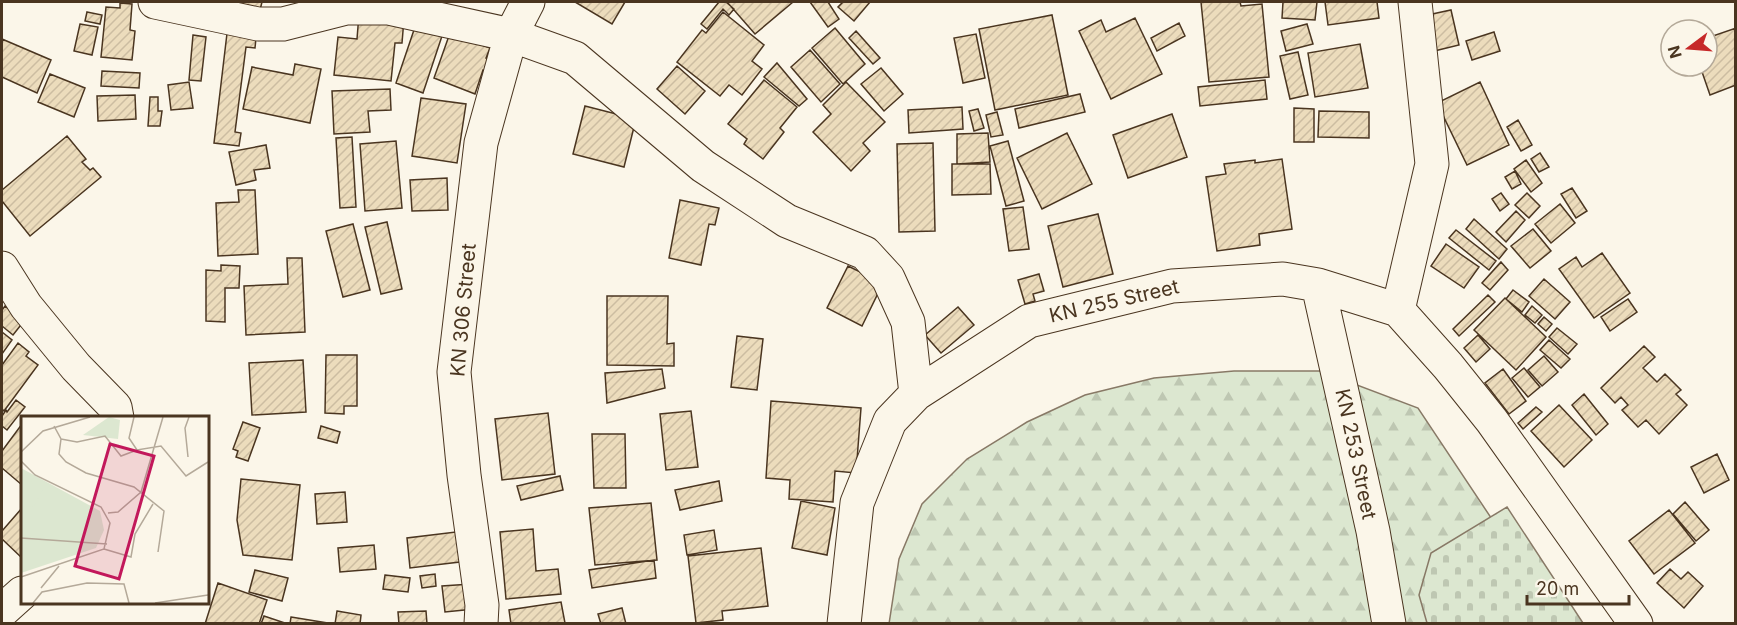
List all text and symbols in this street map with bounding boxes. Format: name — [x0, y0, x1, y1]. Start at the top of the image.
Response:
north arrow — [1659, 18, 1719, 78]
text: N — [1663, 44, 1686, 61]
street label: KN 306 Street — [445, 242, 481, 378]
street label: KN 255 Street — [1047, 274, 1182, 328]
street label: KN 253 Street — [1330, 387, 1382, 522]
inset map — [21, 416, 208, 604]
scale bar — [1527, 568, 1629, 606]
text: 20 m — [1536, 578, 1579, 599]

